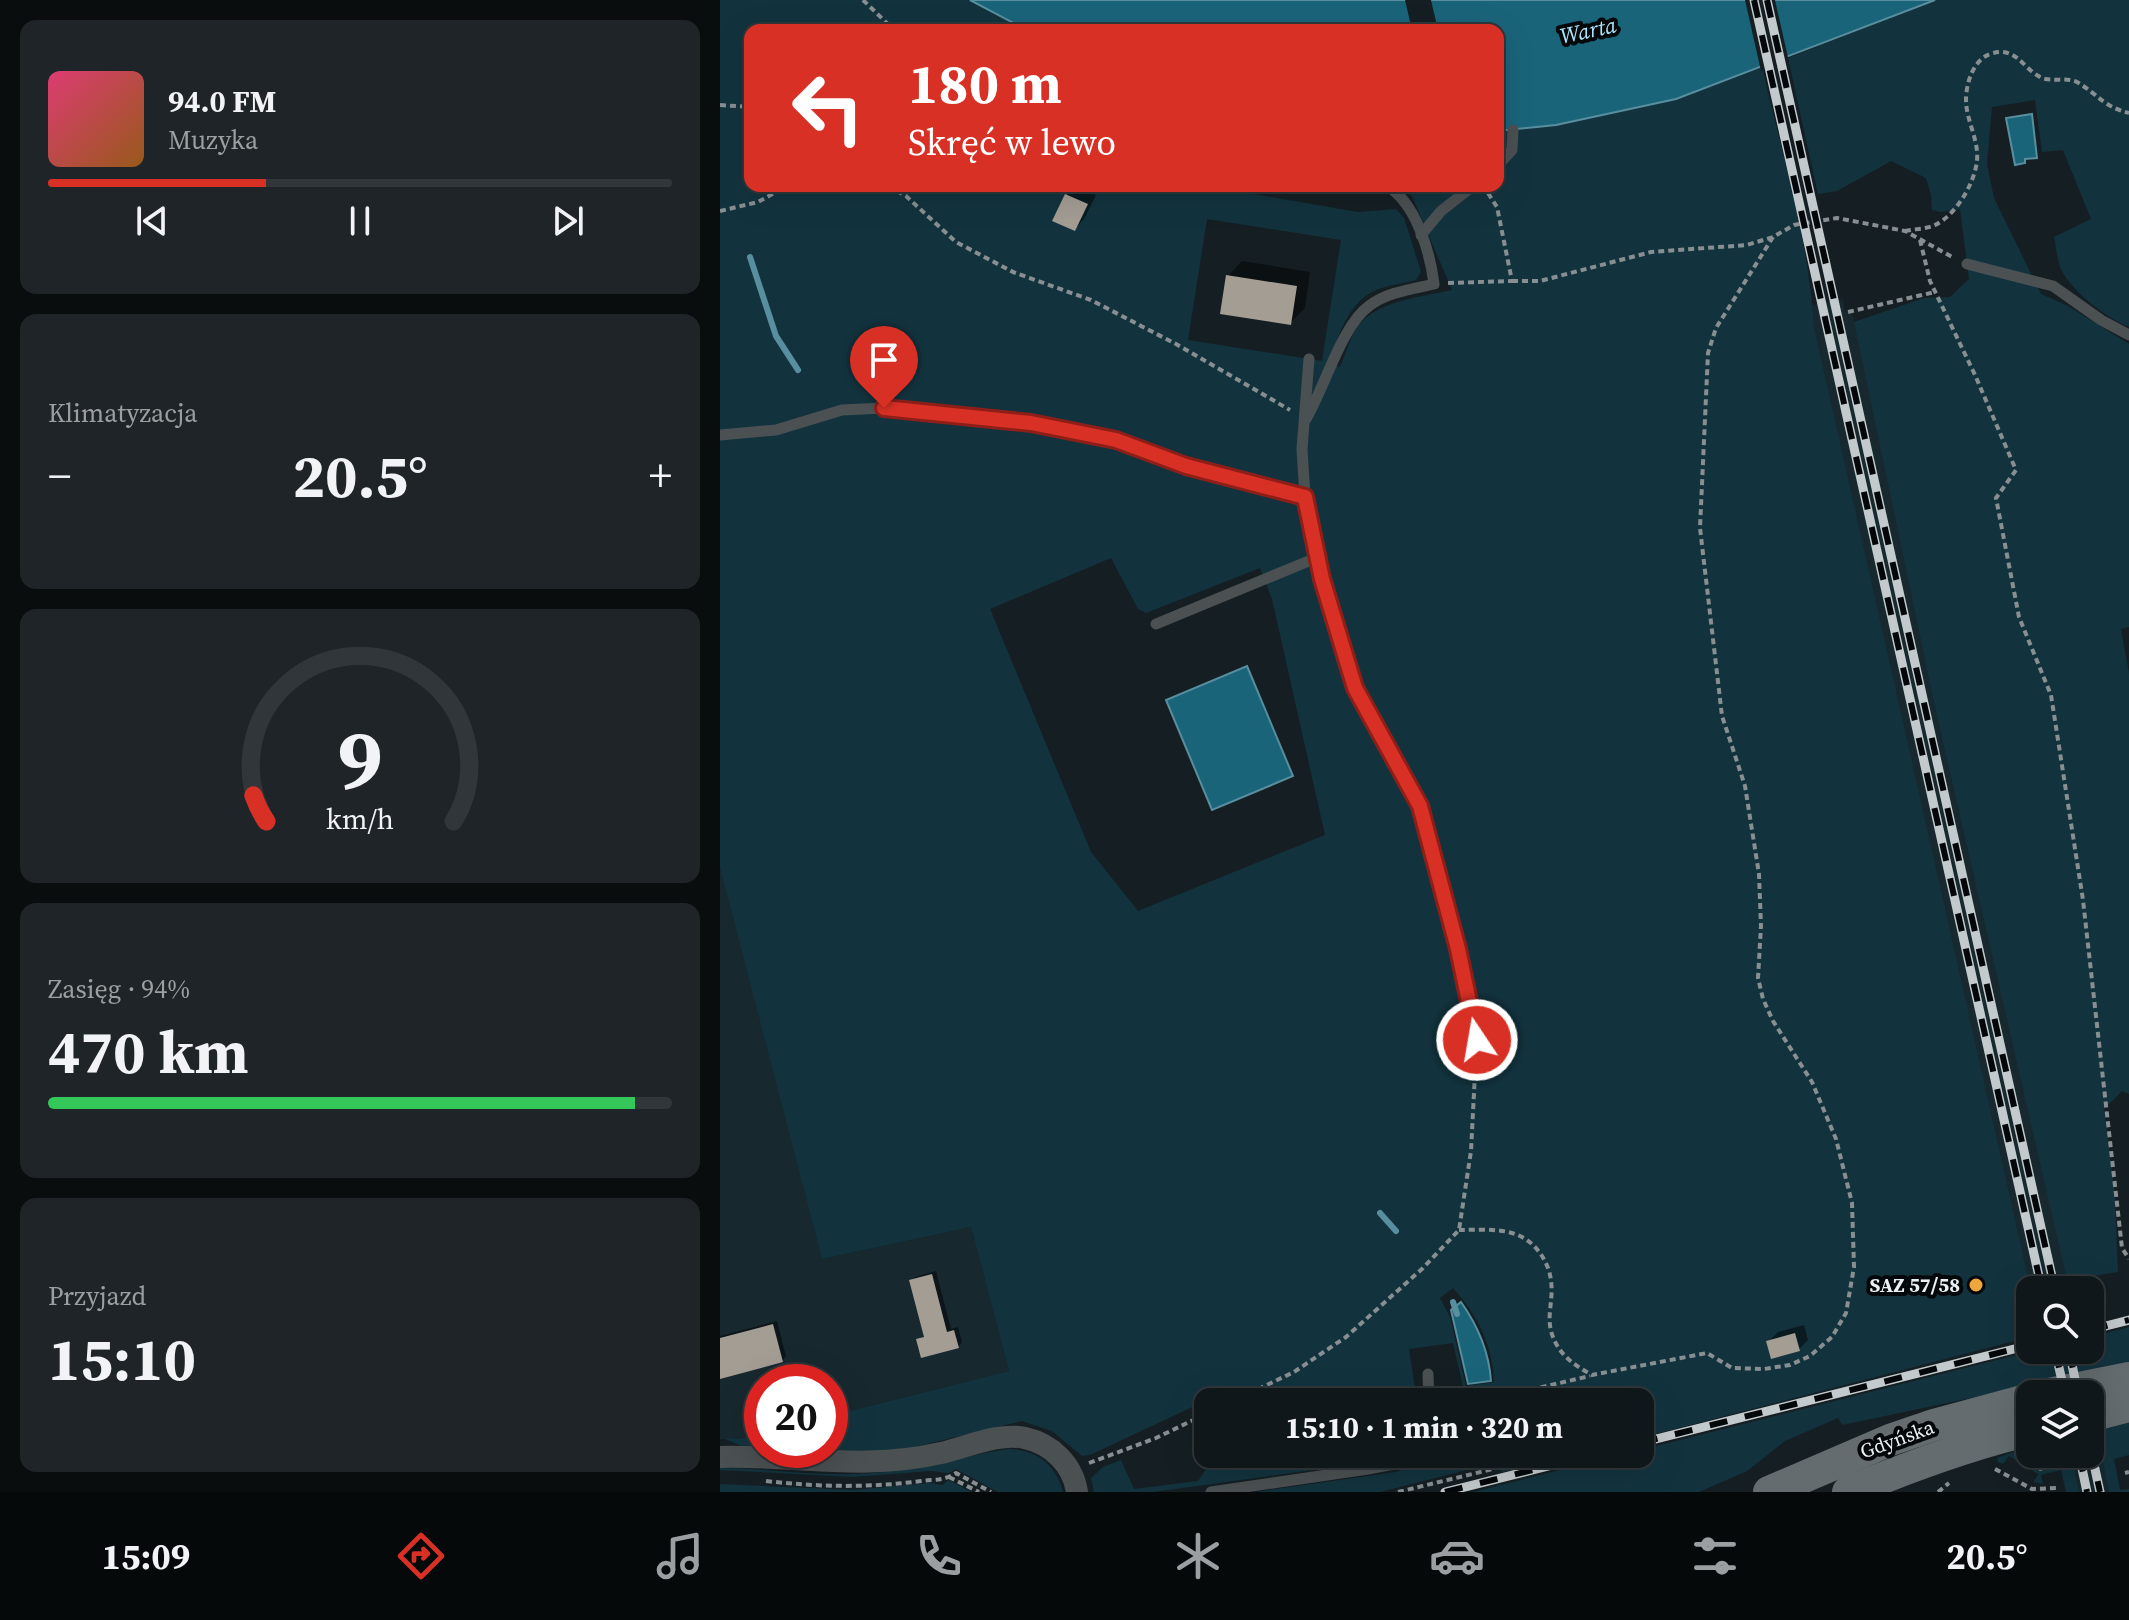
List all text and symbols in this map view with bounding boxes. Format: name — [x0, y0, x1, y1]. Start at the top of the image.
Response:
water label: Warta — [1557, 9, 1620, 51]
text: 180 m — [908, 45, 1062, 122]
icon: left — [776, 56, 880, 160]
text: 94.0 FM — [168, 81, 276, 122]
text: Skręć w lewo — [908, 118, 1116, 167]
text: Muzyka — [168, 122, 258, 158]
icon: previous — [130, 199, 174, 243]
icon: pause — [338, 199, 382, 243]
icon: next — [546, 199, 590, 243]
pin — [850, 326, 918, 408]
icon: arrive — [862, 338, 906, 382]
text: Klimatyzacja — [48, 395, 197, 431]
text: 20.5° — [292, 435, 428, 517]
text: − — [48, 445, 71, 506]
text: + — [649, 445, 672, 506]
text: 9 — [337, 702, 383, 816]
text: km/h — [326, 799, 394, 839]
text: Zasięg · 94% — [48, 971, 190, 1007]
position arrow — [1435, 998, 1519, 1082]
text: 470 km — [48, 1011, 249, 1093]
place label: SAZ 57/58 — [1870, 1271, 1960, 1299]
marker: SAZ 57/58 — [1967, 1276, 1985, 1294]
map controls — [2016, 1276, 2104, 1468]
button: search — [2016, 1276, 2104, 1364]
text: Przyjazd — [48, 1278, 146, 1314]
text: 15:10 — [48, 1318, 196, 1400]
speed limit sign: 20 — [744, 1364, 848, 1468]
button: layers — [2016, 1380, 2104, 1468]
text: 15:10 · 1 min · 320 m — [1285, 1407, 1563, 1448]
street label: Gdyńska — [1856, 1412, 1939, 1465]
icon: directions — [393, 1528, 449, 1584]
icon: music — [652, 1528, 708, 1584]
icon: phone — [911, 1528, 967, 1584]
icon: climate — [1170, 1528, 1226, 1584]
icon: car — [1429, 1528, 1485, 1584]
icon: filters — [1687, 1528, 1743, 1584]
text: 15:09 — [101, 1532, 190, 1581]
text: 20.5° — [1946, 1532, 2027, 1581]

